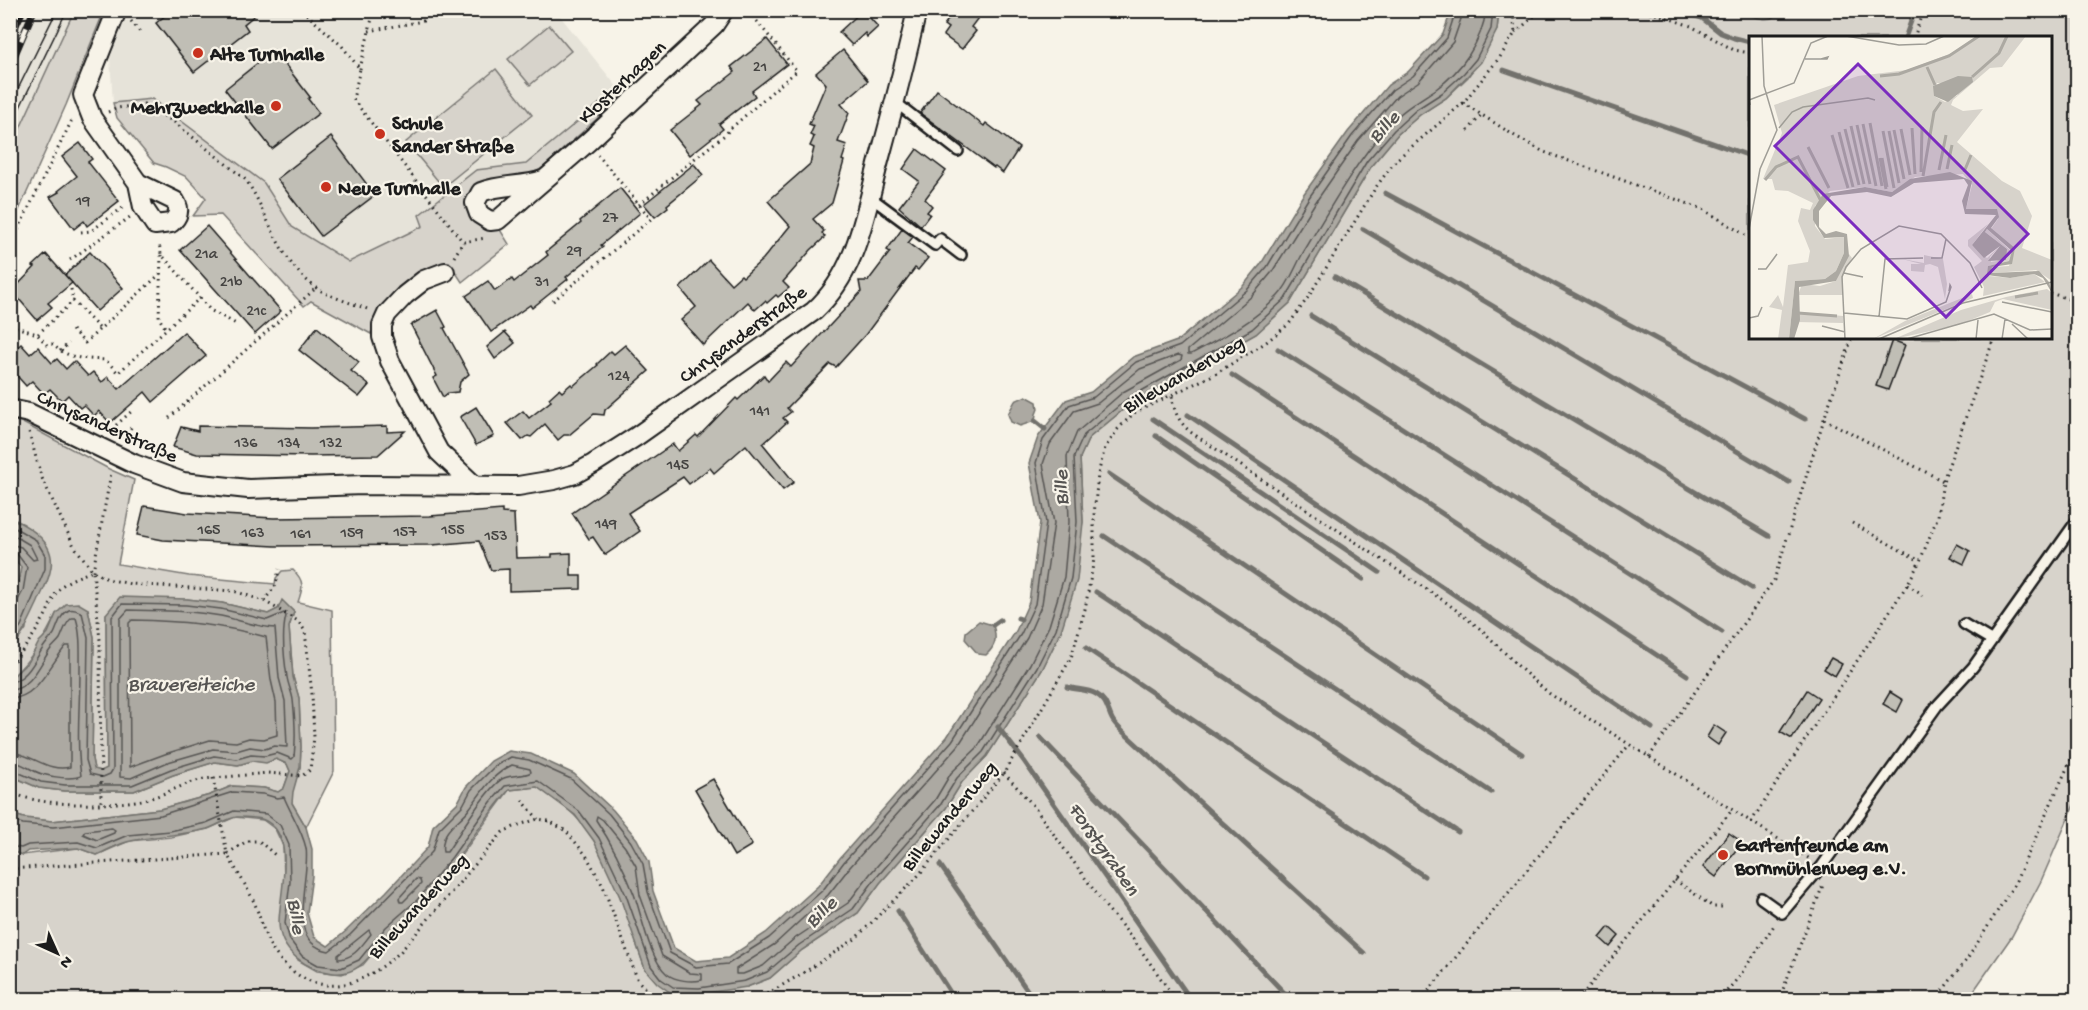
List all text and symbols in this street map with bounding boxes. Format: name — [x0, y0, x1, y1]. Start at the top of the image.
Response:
inset map — [1749, 36, 2052, 339]
street label: Klosterhagen — [575, 37, 672, 130]
place label: Alte Turnhalle — [209, 45, 325, 68]
marker: Alte Turnhalle — [191, 46, 205, 60]
house number: 21 — [753, 59, 767, 78]
place label: Mehrzweckhalle — [131, 98, 265, 121]
marker: Mehrzweckhalle — [269, 99, 283, 113]
water label: Bille — [1364, 106, 1408, 150]
place label: Schule Sander Straße — [392, 114, 515, 160]
marker: Schule Sander Straße — [373, 127, 387, 141]
place label: Neue Turnhalle — [338, 179, 461, 202]
marker: Neue Turnhalle — [319, 180, 333, 194]
house number: 19 — [75, 193, 90, 212]
house number: 27 — [602, 210, 619, 229]
house number: 29 — [566, 243, 582, 262]
house number: 21a — [194, 246, 219, 265]
house number: 21b — [220, 274, 243, 293]
house number: 31 — [534, 274, 549, 293]
street label: Chrysanderstraße — [676, 282, 813, 390]
house number: 21c — [246, 303, 266, 322]
street label: Billewanderweg — [1119, 332, 1249, 421]
house number: 124 — [607, 368, 630, 387]
street label: Chrysanderstraße — [33, 387, 181, 470]
house number: 141 — [749, 403, 770, 422]
house number: 136 — [234, 435, 258, 454]
house number: 134 — [277, 435, 301, 454]
house number: 132 — [319, 435, 342, 454]
house number: 145 — [666, 457, 689, 476]
water label: Bille — [1051, 469, 1076, 506]
house number: 149 — [594, 516, 617, 535]
house number: 165 — [197, 522, 220, 541]
house number: 155 — [440, 522, 465, 541]
house number: 157 — [392, 524, 417, 543]
house number: 163 — [241, 525, 264, 544]
house number: 159 — [340, 525, 363, 544]
house number: 161 — [289, 526, 312, 545]
house number: 153 — [483, 528, 508, 547]
water label: Brauereiteiche — [128, 674, 255, 699]
street label: Billewanderweg — [897, 758, 1003, 878]
water label: Forstgraben — [1061, 798, 1144, 902]
place label: Gartenfreunde am Bornmühlenweg e.V. — [1734, 836, 1907, 882]
marker: Gartenfreunde am Bornmühlenweg e.V. — [1716, 848, 1730, 862]
street label: Billewanderweg — [364, 850, 474, 966]
water label: Bille — [801, 891, 845, 935]
water label: Bille — [280, 897, 310, 937]
north arrow — [27, 923, 87, 983]
text: N — [54, 951, 76, 972]

